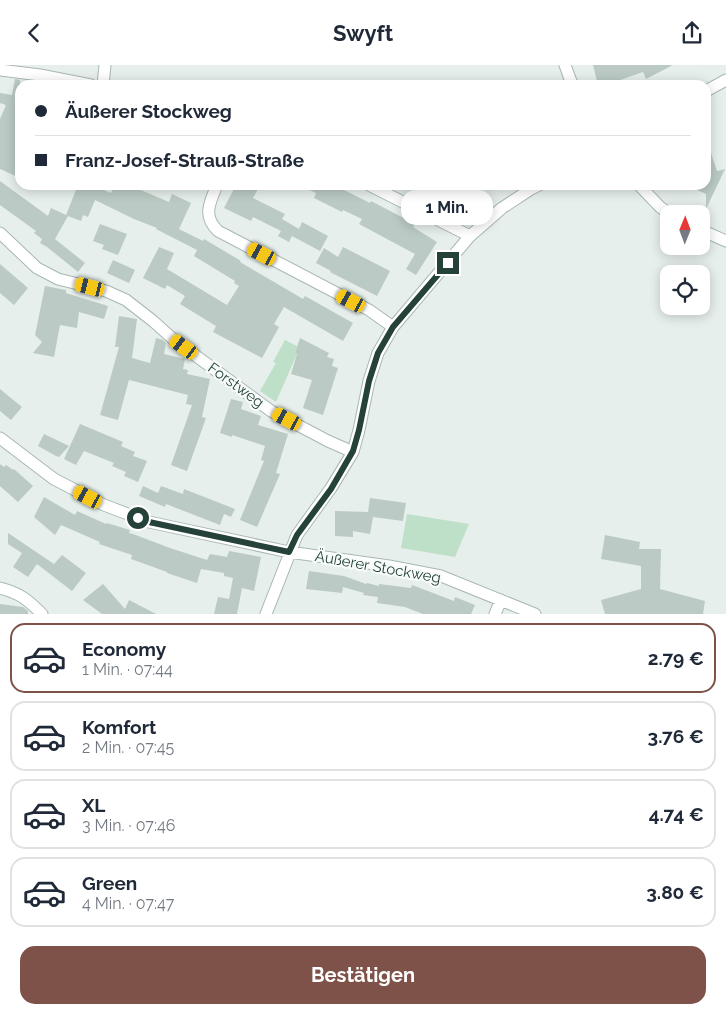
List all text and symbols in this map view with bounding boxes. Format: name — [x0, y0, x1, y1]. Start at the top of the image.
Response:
icon: back — [20, 19, 48, 47]
icon: share — [678, 19, 706, 47]
text: Swyft — [333, 20, 393, 46]
text: Äußerer Stockweg — [65, 100, 232, 122]
text: Franz-Josef-Strauß-Straße — [65, 149, 304, 171]
callout: 1 Min. — [402, 191, 494, 225]
text: 1 Min. — [426, 198, 468, 217]
north arrow — [660, 205, 710, 255]
map controls — [660, 205, 710, 315]
car — [245, 240, 278, 268]
route end — [437, 252, 459, 274]
button: locate — [660, 265, 710, 315]
car — [73, 276, 106, 298]
car — [334, 287, 367, 315]
car — [167, 332, 200, 362]
street label: Forstweg — [204, 359, 268, 411]
car — [270, 405, 303, 433]
car — [71, 483, 104, 511]
route start — [127, 507, 149, 529]
street label: Äußerer Stockweg — [314, 546, 443, 587]
icon: car — [22, 636, 67, 681]
text: Economy — [82, 638, 166, 660]
text: 2.79 € — [648, 647, 704, 669]
text: 1 Min. · 07:44 — [82, 660, 173, 679]
icon: car — [22, 714, 67, 759]
text: Komfort — [82, 716, 156, 738]
text: 3.76 € — [648, 725, 704, 747]
text: 2 Min. · 07:45 — [82, 738, 174, 757]
icon: car — [22, 792, 67, 837]
text: XL — [82, 794, 105, 816]
text: 4.74 € — [649, 803, 704, 825]
text: 3 Min. · 07:46 — [82, 816, 175, 835]
icon: car — [22, 870, 67, 915]
text: Green — [82, 872, 137, 894]
text: 3.80 € — [646, 881, 704, 903]
text: 4 Min. · 07:47 — [82, 894, 174, 913]
button: Bestätigen — [20, 946, 706, 1004]

